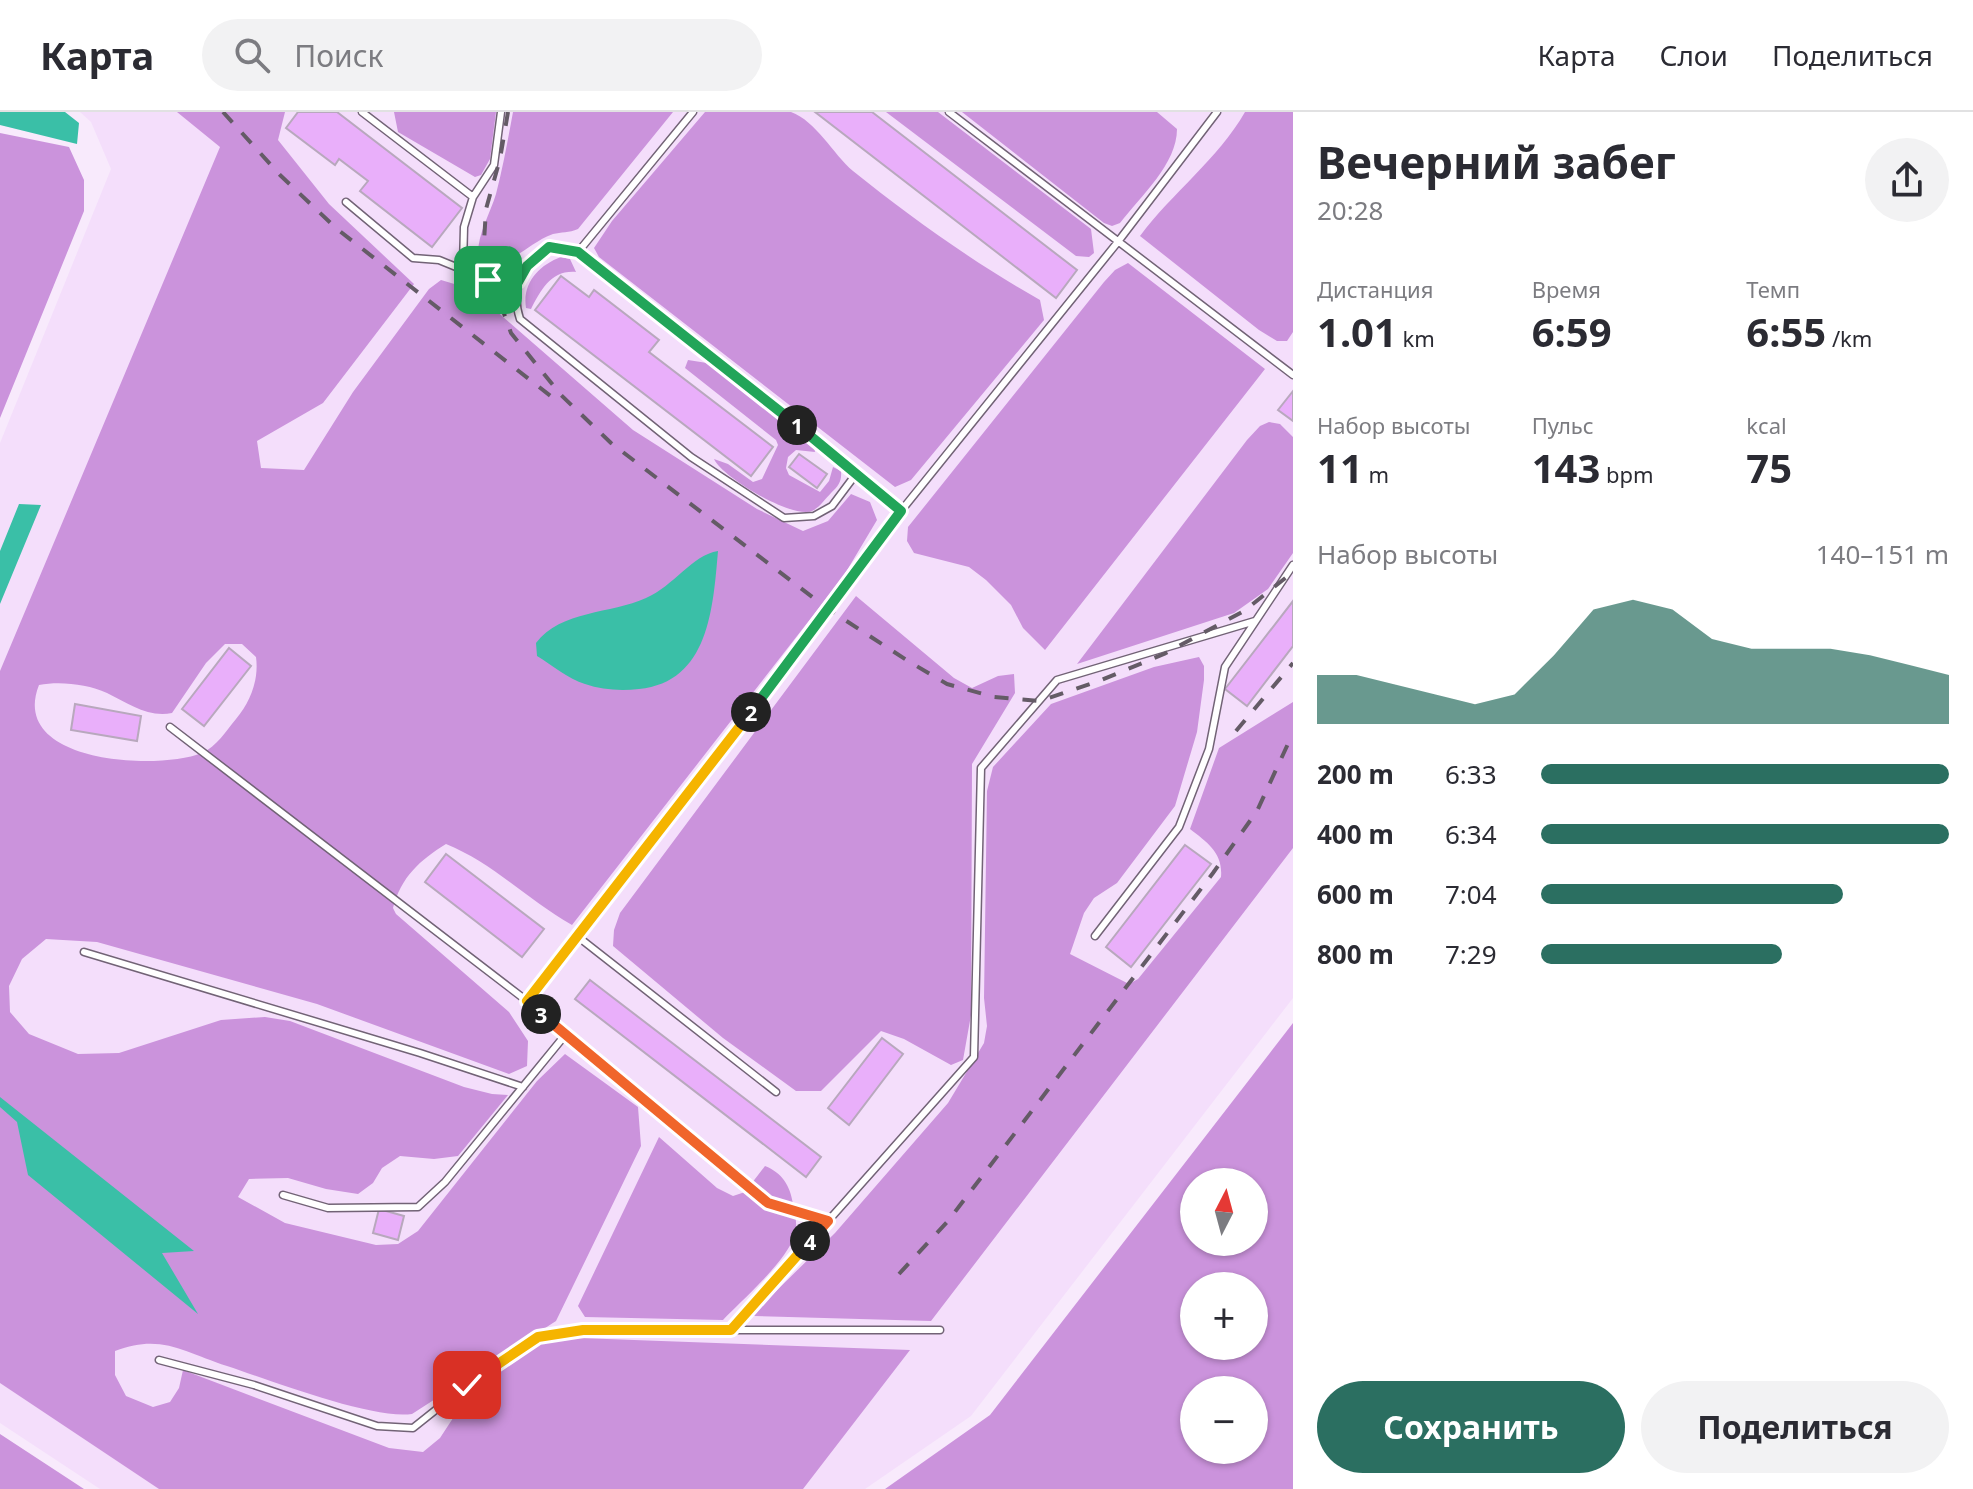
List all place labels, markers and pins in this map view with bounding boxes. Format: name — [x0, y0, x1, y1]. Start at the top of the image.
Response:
pin — [454, 246, 522, 314]
pin: 1 — [777, 405, 817, 445]
pin: 2 — [731, 692, 771, 732]
pin: 3 — [521, 994, 561, 1034]
pin: 4 — [790, 1221, 830, 1261]
pin — [433, 1351, 501, 1419]

